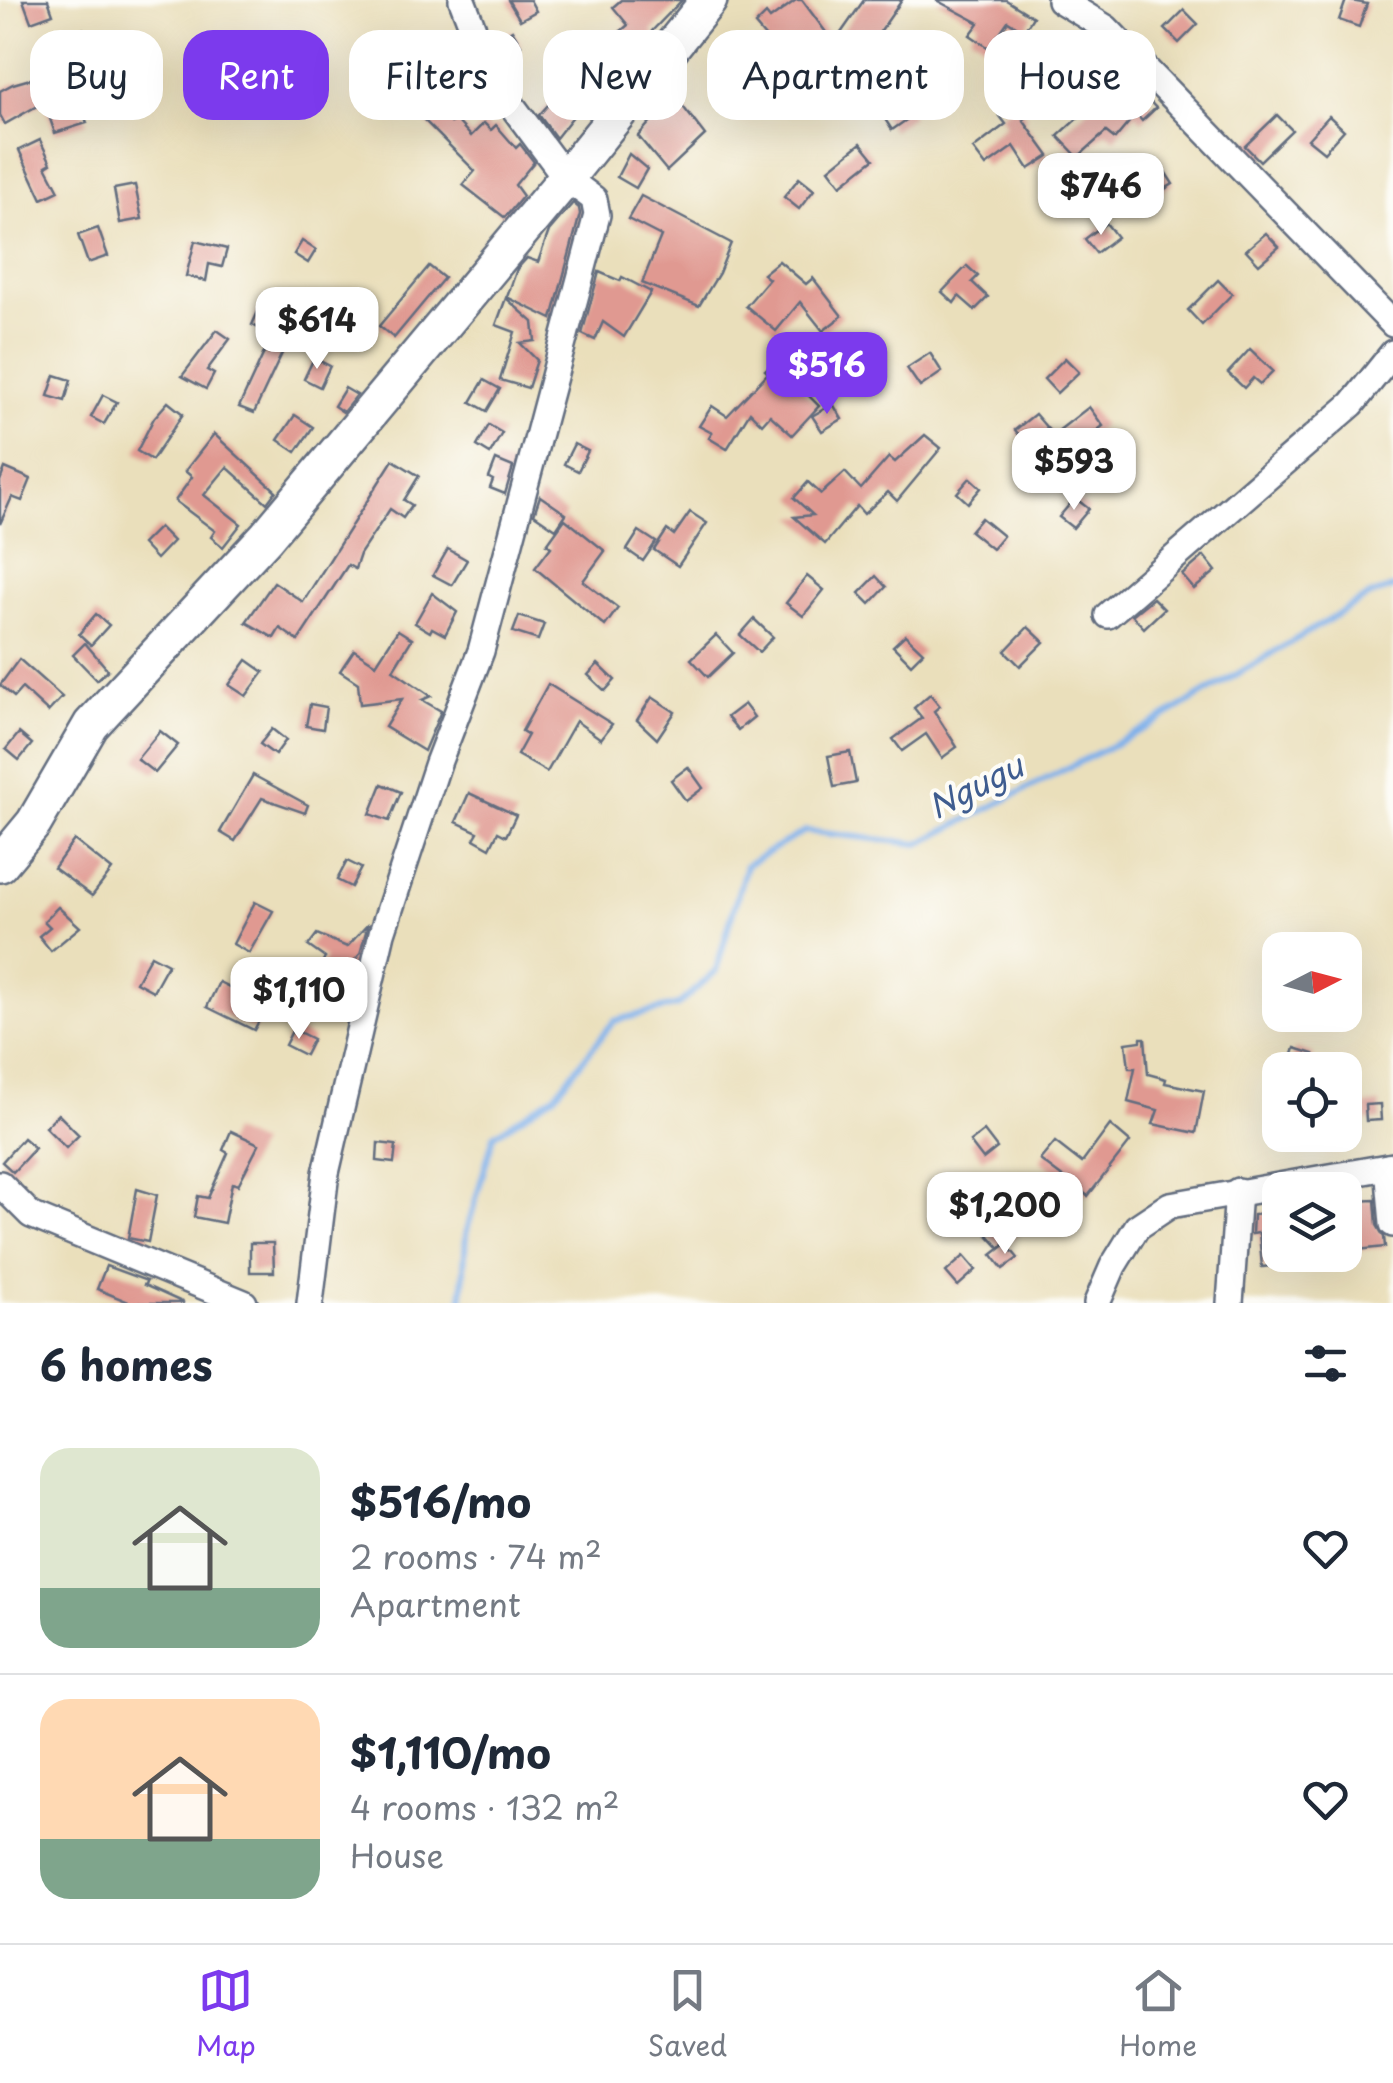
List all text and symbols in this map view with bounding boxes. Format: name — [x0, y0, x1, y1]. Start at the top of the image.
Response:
chip: Buy — [30, 30, 163, 120]
chip: Rent — [183, 30, 329, 120]
chip: Filters — [349, 30, 523, 120]
chip: New — [543, 30, 687, 120]
chip: Apartment — [707, 30, 964, 120]
chip: House — [984, 30, 1156, 120]
pin: $746 — [1042, 153, 1160, 238]
text: $746 — [1060, 161, 1142, 209]
pin: $614 — [258, 287, 376, 372]
text: $614 — [277, 295, 357, 343]
pin: $516 — [768, 332, 886, 417]
text: $516 — [788, 340, 866, 388]
pin: $593 — [1015, 428, 1133, 513]
text: $593 — [1034, 436, 1114, 484]
water label: Ngugu — [919, 740, 1032, 829]
north arrow — [1262, 932, 1362, 1032]
map controls — [1262, 932, 1362, 1272]
pin: $1,110 — [218, 957, 380, 1042]
text: $1,110 — [253, 965, 346, 1013]
button: locate — [1262, 1052, 1362, 1152]
pin: $1,200 — [924, 1172, 1086, 1257]
button: layers — [1262, 1172, 1362, 1272]
text: $1,200 — [949, 1180, 1061, 1228]
text: 6 homes — [40, 1332, 213, 1395]
icon: filters — [1298, 1336, 1353, 1391]
text: $516/mo — [350, 1469, 531, 1532]
icon: home — [120, 1488, 240, 1608]
icon: heart — [1298, 1521, 1353, 1576]
text: 2 rooms · 74 m² — [350, 1532, 602, 1580]
text: Apartment — [350, 1580, 521, 1628]
text: $1,110/mo — [350, 1720, 551, 1783]
icon: home — [120, 1739, 240, 1859]
icon: heart — [1298, 1772, 1353, 1827]
text: 4 rooms · 132 m² — [350, 1783, 620, 1831]
text: House — [350, 1831, 444, 1879]
tab: Map — [196, 1963, 256, 2066]
tab: Saved — [648, 1963, 727, 2066]
tab: Home — [1119, 1963, 1197, 2066]

